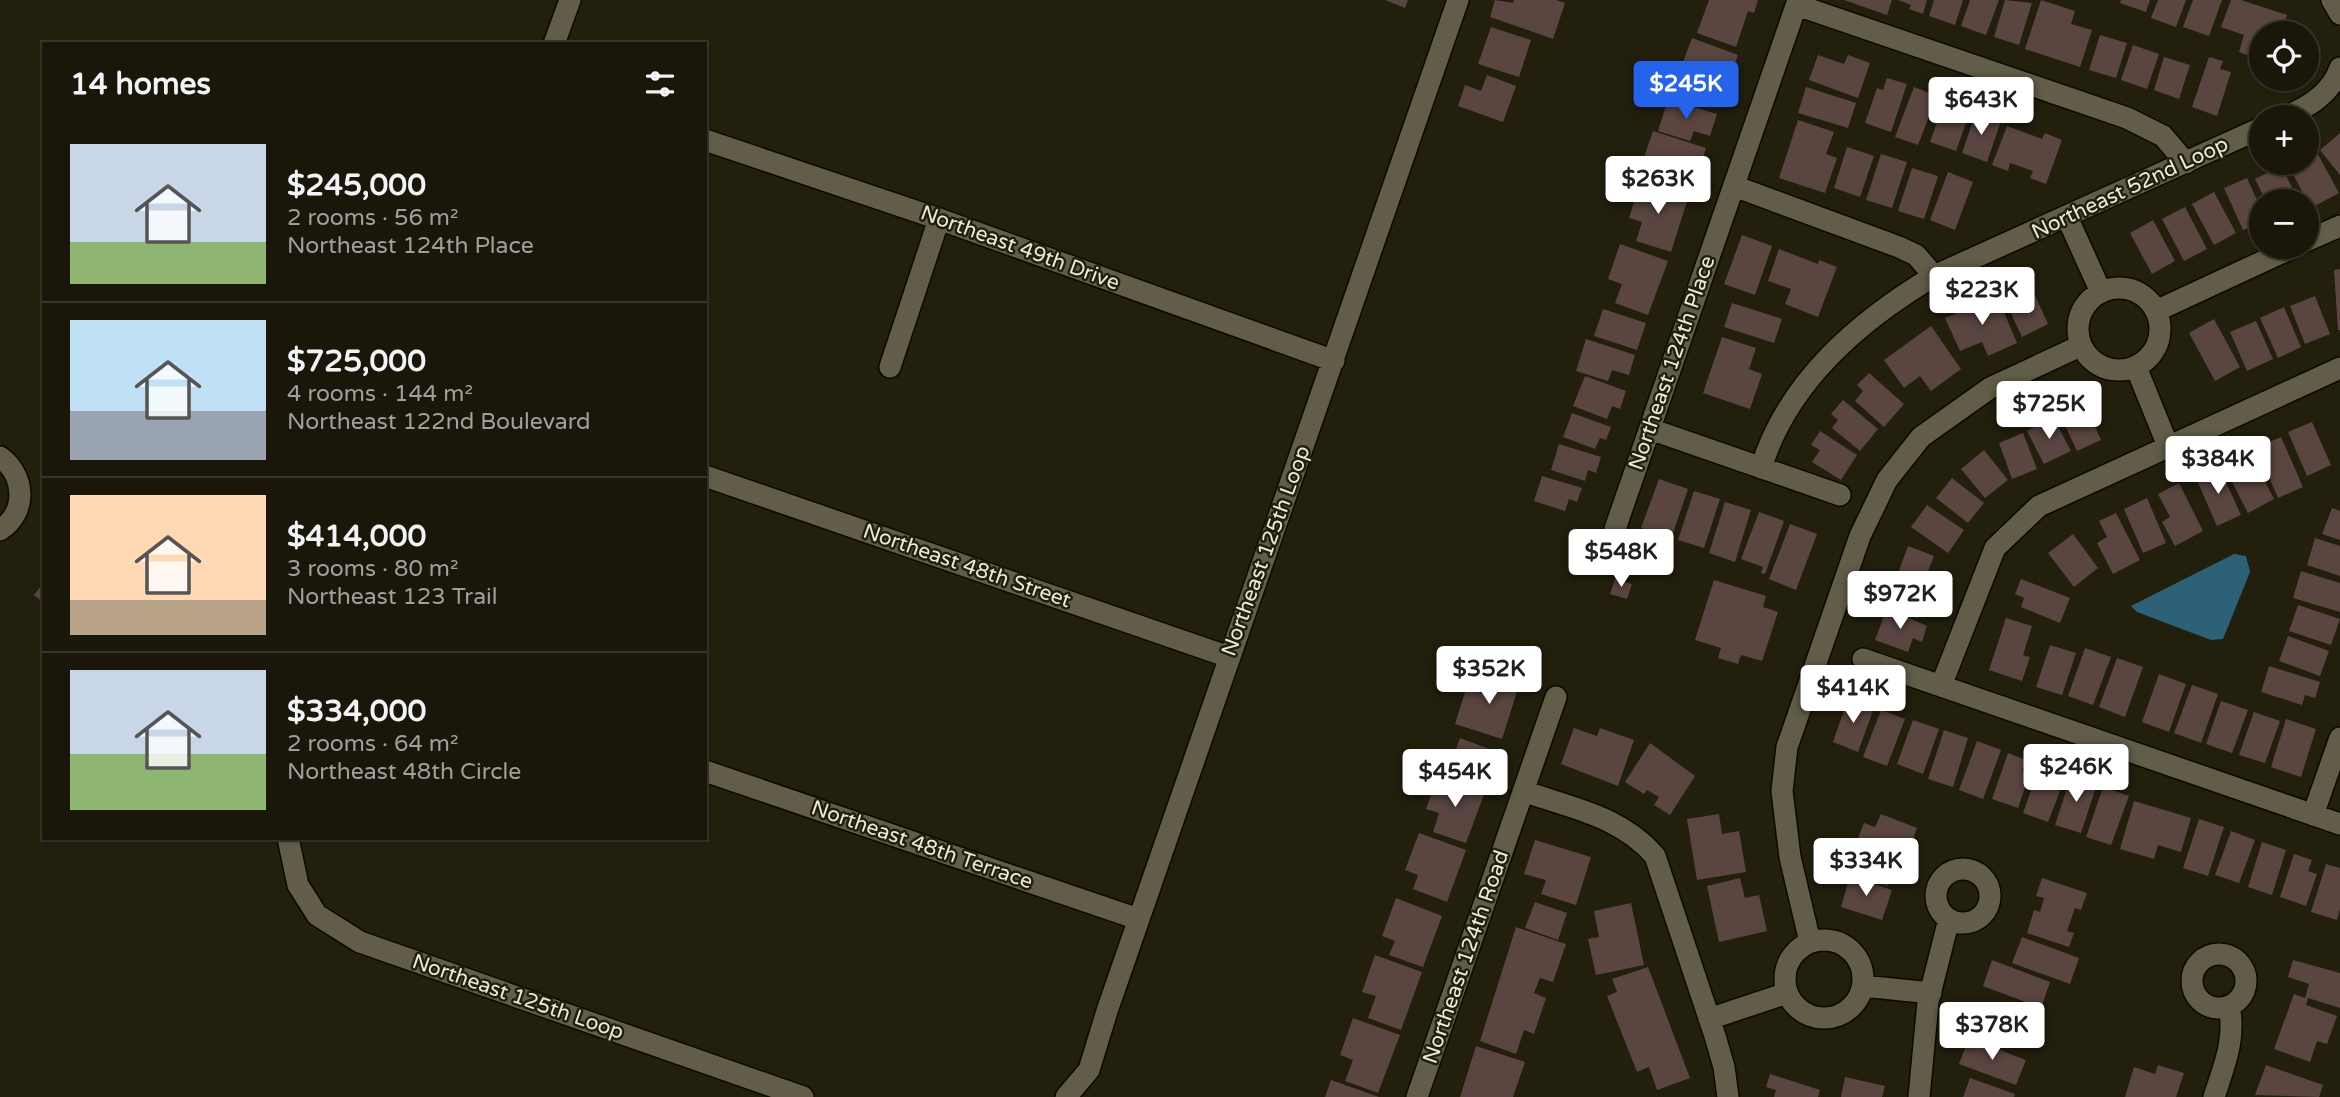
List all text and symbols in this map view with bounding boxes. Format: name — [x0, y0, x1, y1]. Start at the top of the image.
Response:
map controls — [2249, 21, 2319, 259]
button: locate — [2249, 21, 2319, 91]
pin: $245K — [1637, 61, 1735, 121]
icon: filters — [641, 65, 679, 103]
text: 14 homes — [70, 66, 211, 103]
text: $245K — [1650, 70, 1722, 98]
pin: $643K — [1932, 78, 2030, 137]
text: $643K — [1945, 86, 2017, 114]
button: + — [2249, 105, 2319, 175]
street label: Northeast 52nd Loop — [2028, 131, 2232, 245]
pin: $263K — [1609, 156, 1707, 216]
text: $263K — [1622, 165, 1694, 193]
text: $245,000 — [287, 167, 426, 204]
icon: home — [126, 172, 210, 256]
button: − — [2249, 189, 2319, 259]
street label: Northeast 49th Drive — [917, 200, 1123, 296]
text: 2 rooms · 56 m² — [287, 204, 458, 232]
text: Northeast 124th Place — [287, 232, 534, 260]
street label: Northeast 124th Place — [1624, 252, 1721, 474]
pin: $223K — [1933, 268, 2031, 327]
text: $223K — [1946, 276, 2018, 304]
text: $725,000 — [287, 343, 426, 380]
icon: home — [126, 348, 210, 432]
text: 4 rooms · 144 m² — [287, 380, 473, 408]
pin: $725K — [2000, 382, 2098, 441]
text: $725K — [2013, 390, 2085, 418]
text: Northeast 122nd Boulevard — [287, 408, 591, 436]
pin: $384K — [2169, 436, 2267, 496]
street label: Northeast 125th Loop — [1216, 442, 1316, 660]
text: $384K — [2182, 445, 2254, 473]
text: $414,000 — [287, 518, 426, 555]
street label: Northeast 48th Street — [860, 519, 1074, 613]
icon: home — [126, 523, 210, 607]
pin: $548K — [1572, 530, 1670, 589]
text: $548K — [1585, 538, 1657, 566]
text: 3 rooms · 80 m² — [287, 555, 458, 583]
pin: $972K — [1851, 572, 1949, 631]
text: $972K — [1864, 580, 1936, 608]
text: Northeast 123 Trail — [287, 583, 498, 611]
pin: $352K — [1440, 646, 1538, 706]
text: $352K — [1453, 655, 1525, 683]
pin: $414K — [1804, 666, 1902, 725]
text: $414K — [1817, 674, 1889, 702]
text: $334,000 — [287, 693, 426, 730]
icon: home — [126, 698, 210, 782]
text: 2 rooms · 64 m² — [287, 730, 458, 758]
pin: $246K — [2027, 744, 2125, 804]
pin: $454K — [1406, 750, 1504, 809]
text: $246K — [2040, 753, 2112, 781]
text: Northeast 48th Circle — [287, 758, 521, 786]
text: $454K — [1419, 758, 1491, 786]
street label: Northeast 48th Terrace — [808, 795, 1036, 895]
pin: $334K — [1817, 838, 1915, 898]
street label: Northeast 124th Road — [1418, 847, 1514, 1067]
text: $334K — [1830, 847, 1902, 875]
street label: Northeast 125th Loop — [409, 949, 627, 1045]
pin: $378K — [1943, 1002, 2041, 1062]
text: $378K — [1956, 1011, 2028, 1039]

